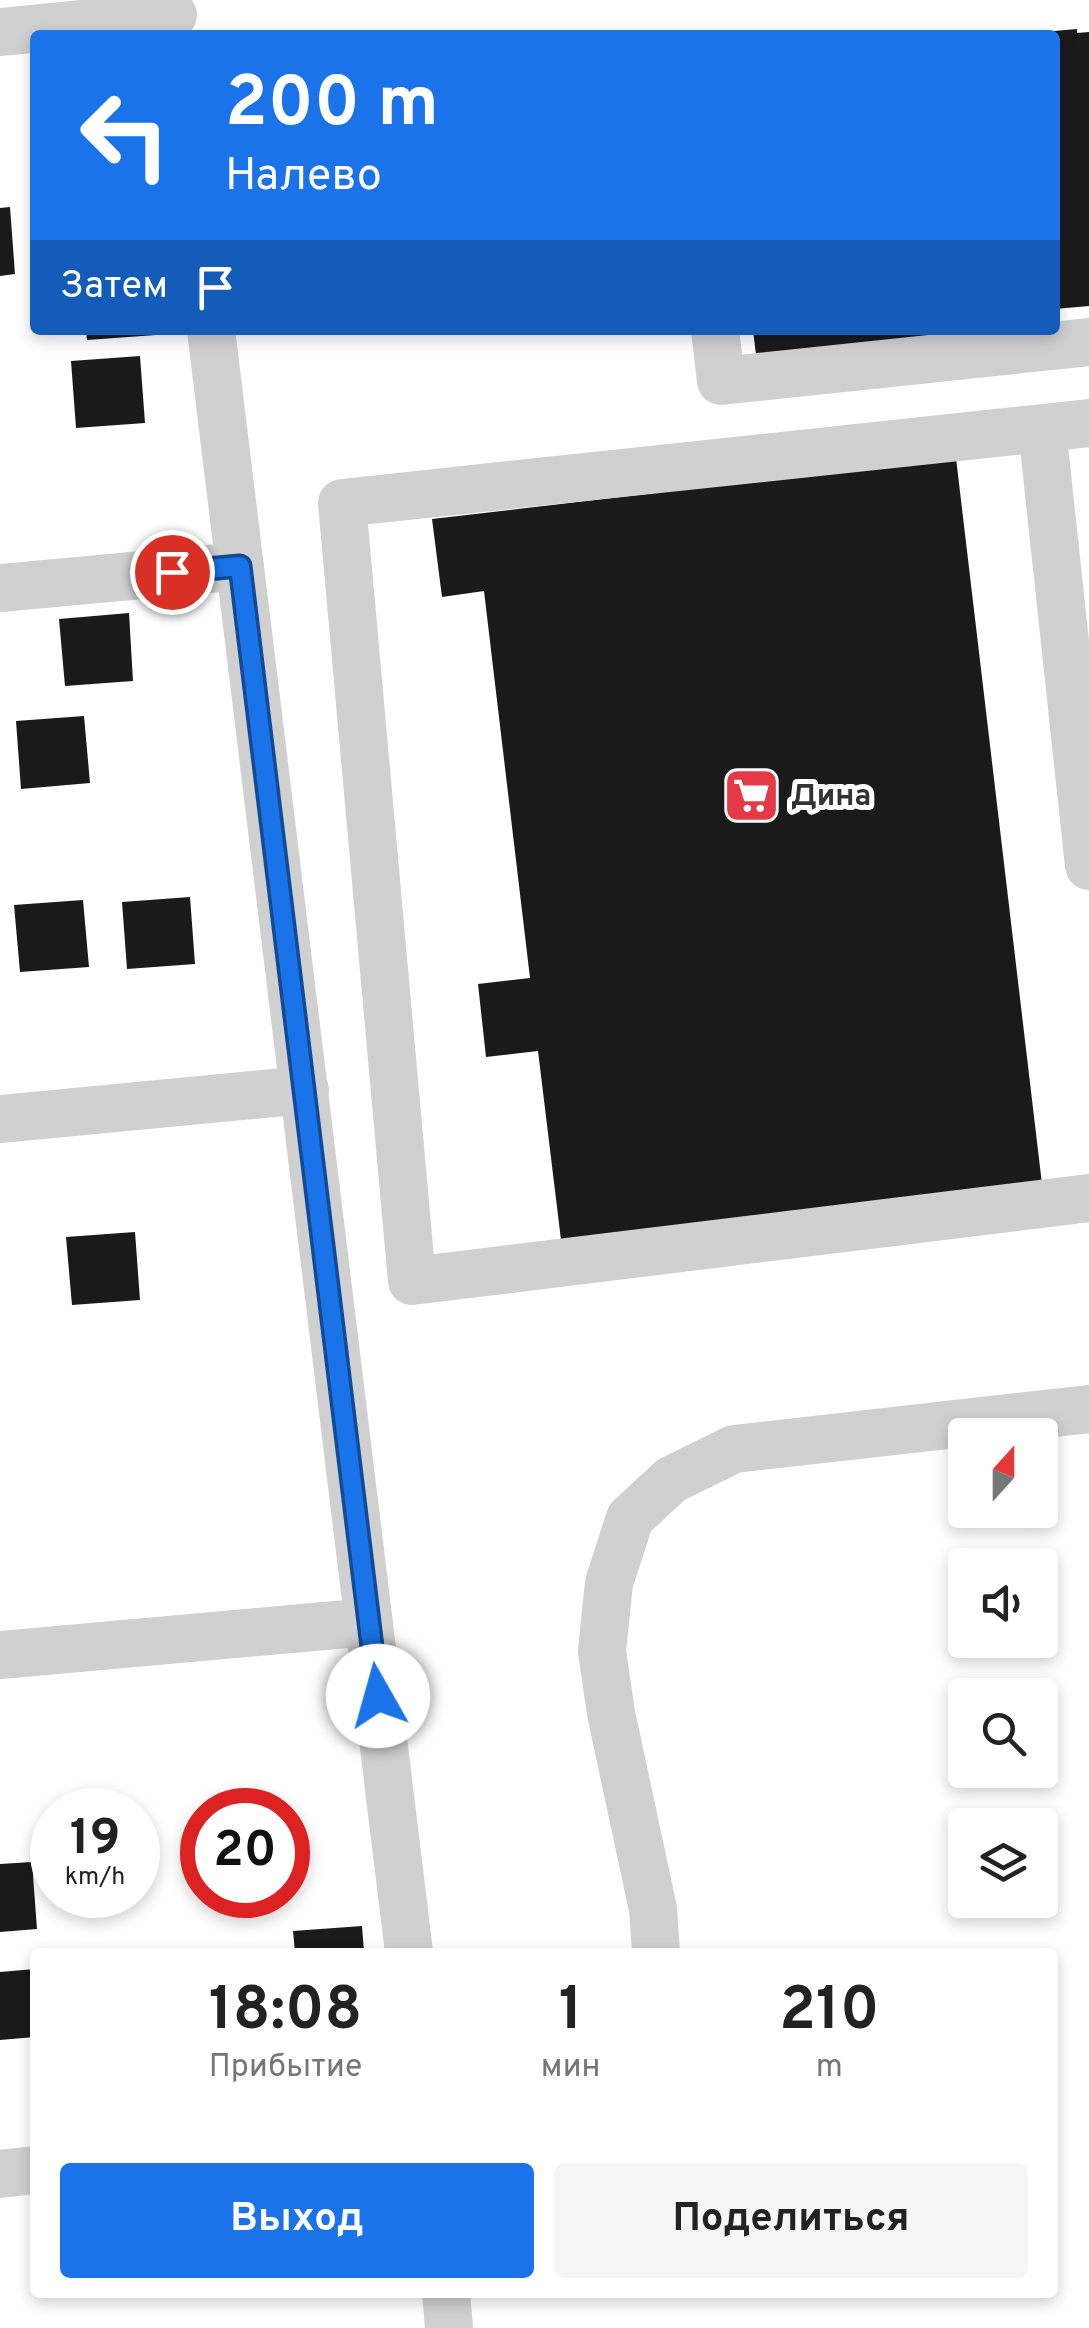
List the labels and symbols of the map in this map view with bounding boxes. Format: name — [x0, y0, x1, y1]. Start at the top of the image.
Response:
pin — [130, 530, 215, 615]
supermarket icon: Дина — [722, 765, 782, 825]
place label: Дина — [791, 779, 871, 816]
north arrow — [948, 1418, 1058, 1528]
position arrow — [326, 1644, 430, 1748]
speed limit sign: 20 — [180, 1788, 310, 1918]

